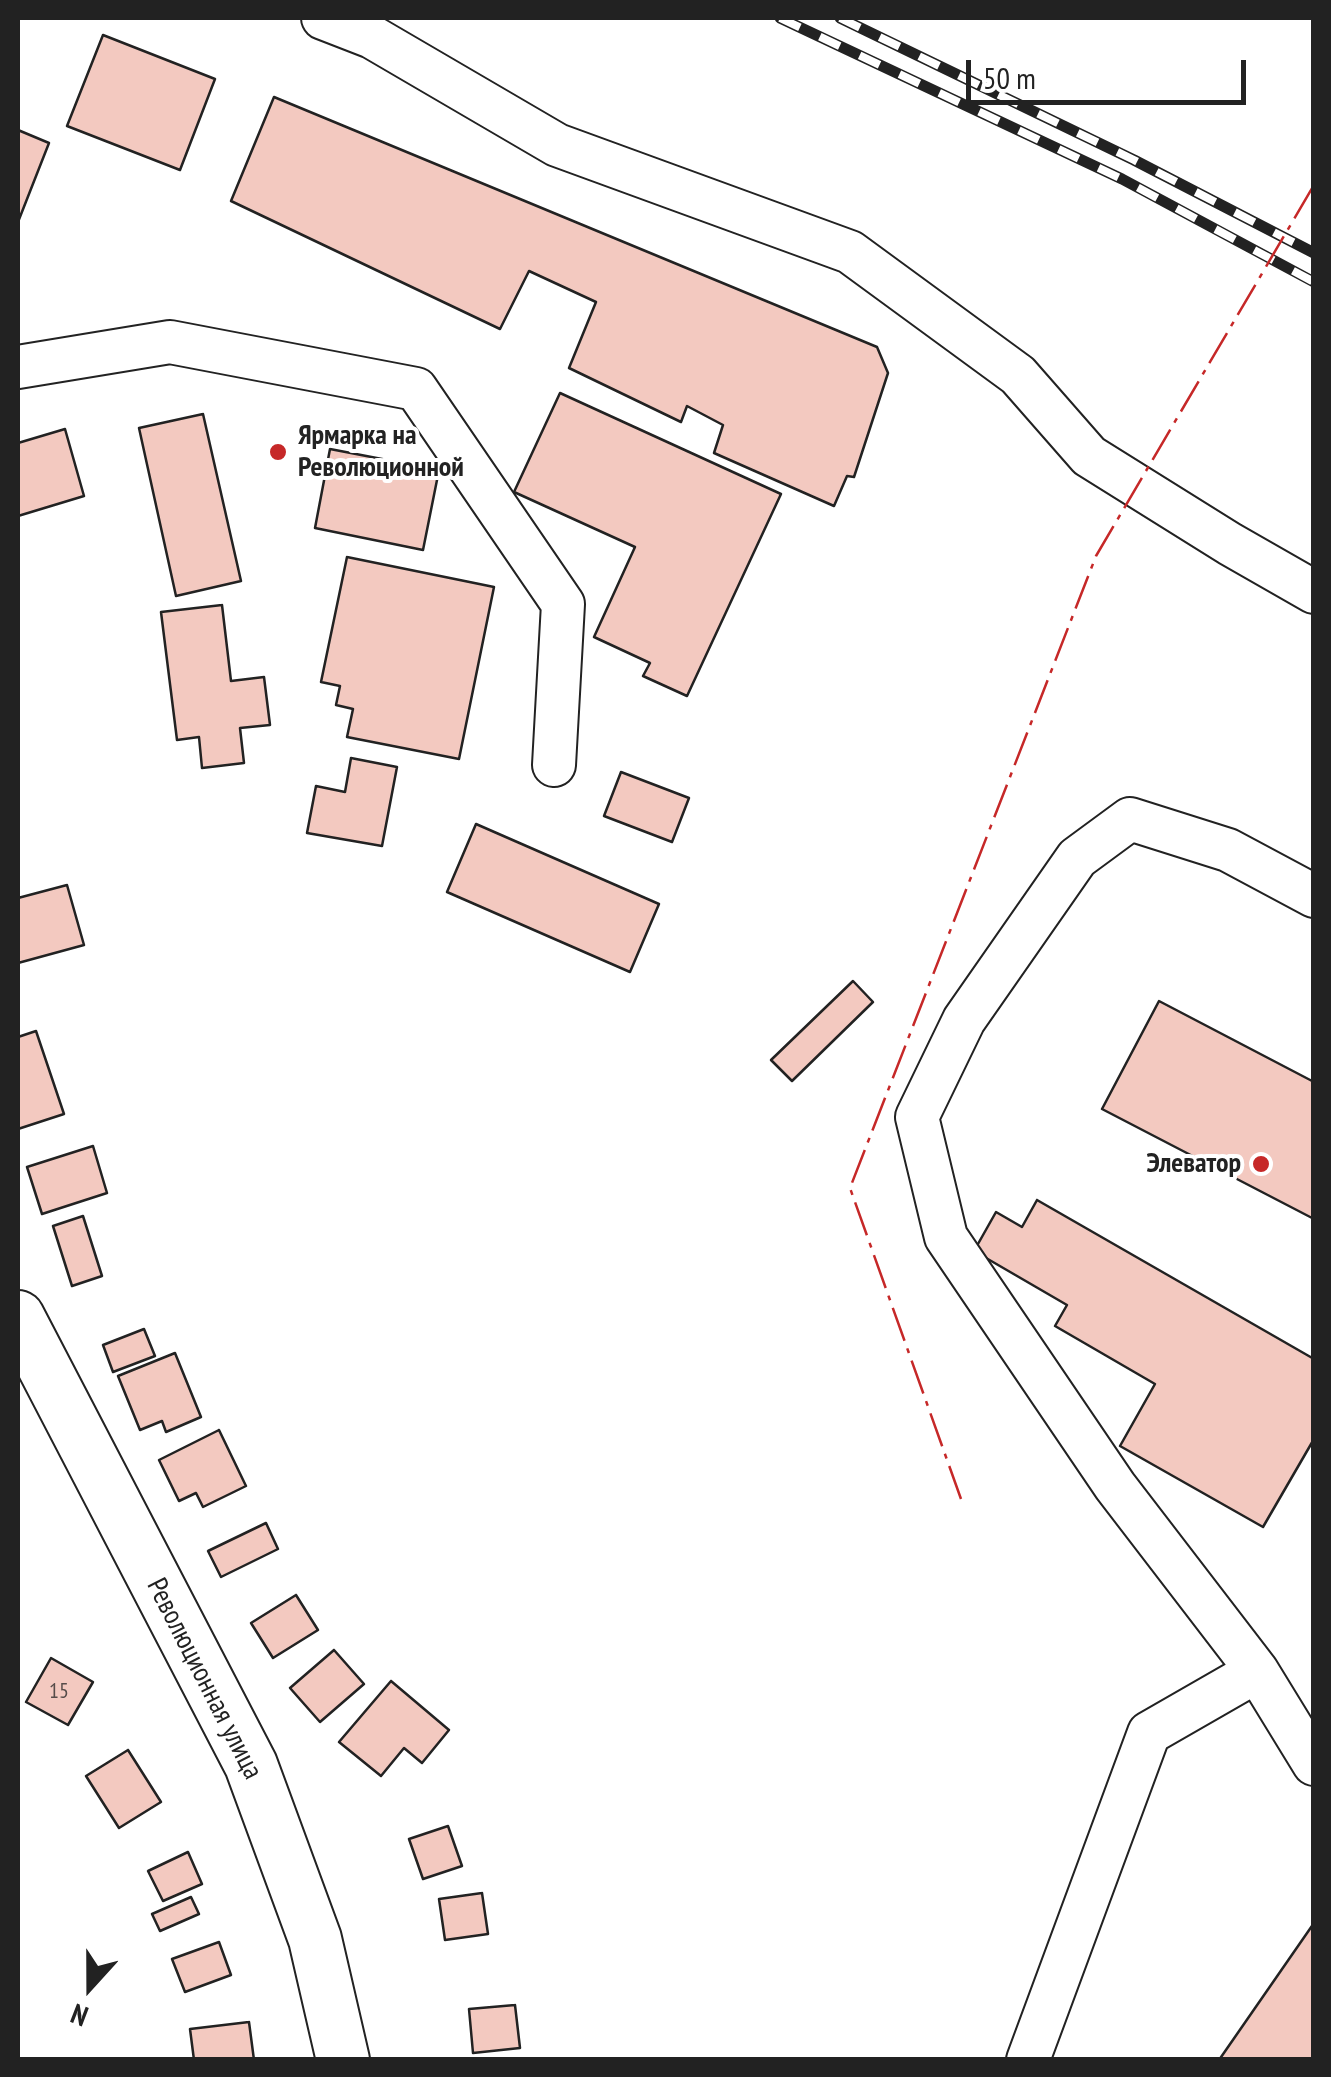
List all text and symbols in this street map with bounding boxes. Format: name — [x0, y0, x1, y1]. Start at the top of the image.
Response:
scale bar — [971, 40, 1251, 102]
text: 50 m — [983, 58, 1036, 97]
place label: Ярмарка на Революционной — [298, 419, 464, 485]
marker: Ярмарка на Революционной — [267, 441, 289, 463]
place label: Элеватор — [1147, 1147, 1241, 1181]
marker: Элеватор — [1250, 1153, 1272, 1175]
street label: Революционная улица — [139, 1573, 269, 1785]
house number: 15 — [49, 1679, 69, 1705]
north arrow — [40, 1937, 140, 2037]
text: N — [65, 1995, 93, 2035]

